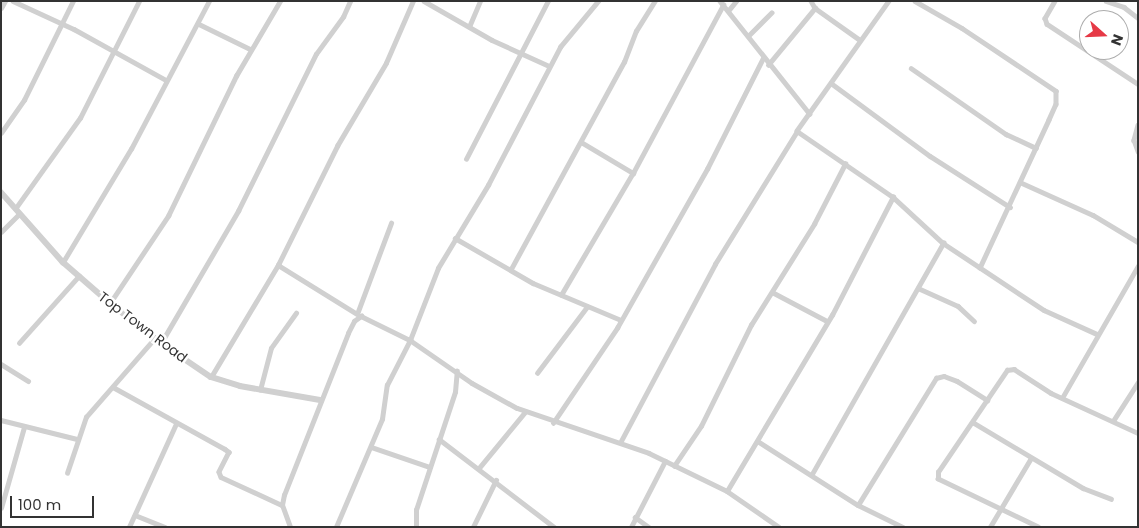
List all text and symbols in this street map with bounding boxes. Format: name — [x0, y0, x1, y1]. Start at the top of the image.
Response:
north arrow — [1079, 10, 1129, 60]
text: N — [1106, 31, 1128, 48]
street label: Top Town Road — [95, 288, 191, 366]
scale bar — [12, 486, 96, 518]
text: 100 m — [18, 494, 61, 515]

